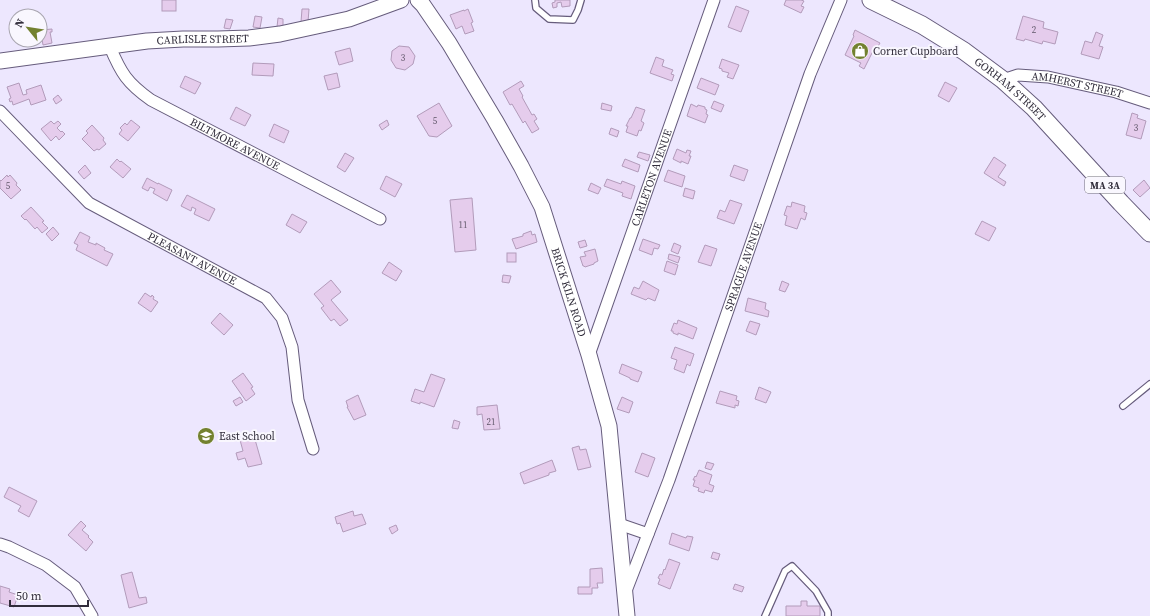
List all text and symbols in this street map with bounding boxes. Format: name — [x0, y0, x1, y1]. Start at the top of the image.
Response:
north arrow — [8, 8, 48, 48]
text: N — [11, 16, 28, 30]
house number: 2 — [1032, 24, 1037, 36]
street label: CARLISLE STREET — [156, 31, 249, 48]
shop icon: Corner Cupboard — [850, 41, 870, 61]
place label: Corner Cupboard — [873, 44, 959, 59]
house number: 3 — [401, 52, 406, 64]
street label: GORHAM STREET — [971, 54, 1049, 124]
street label: AMHERST STREET — [1031, 69, 1125, 102]
street label: BILTMORE AVENUE — [187, 115, 283, 174]
house number: 5 — [433, 115, 438, 127]
house number: 3 — [1134, 122, 1139, 134]
street label: CARLETON AVENUE — [628, 127, 676, 228]
road number: MA 3A — [1085, 177, 1125, 193]
house number: 5 — [6, 180, 11, 192]
house number: 11 — [458, 219, 468, 231]
street label: SPRAGUE AVENUE — [721, 220, 766, 313]
street label: PLEASANT AVENUE — [145, 229, 239, 289]
street label: BRICK KILN ROAD — [547, 246, 590, 339]
house number: 21 — [486, 416, 496, 428]
school or university icon: East School — [196, 426, 216, 446]
place label: East School — [219, 429, 275, 444]
scale bar — [10, 582, 88, 608]
text: 50 m — [16, 588, 42, 604]

